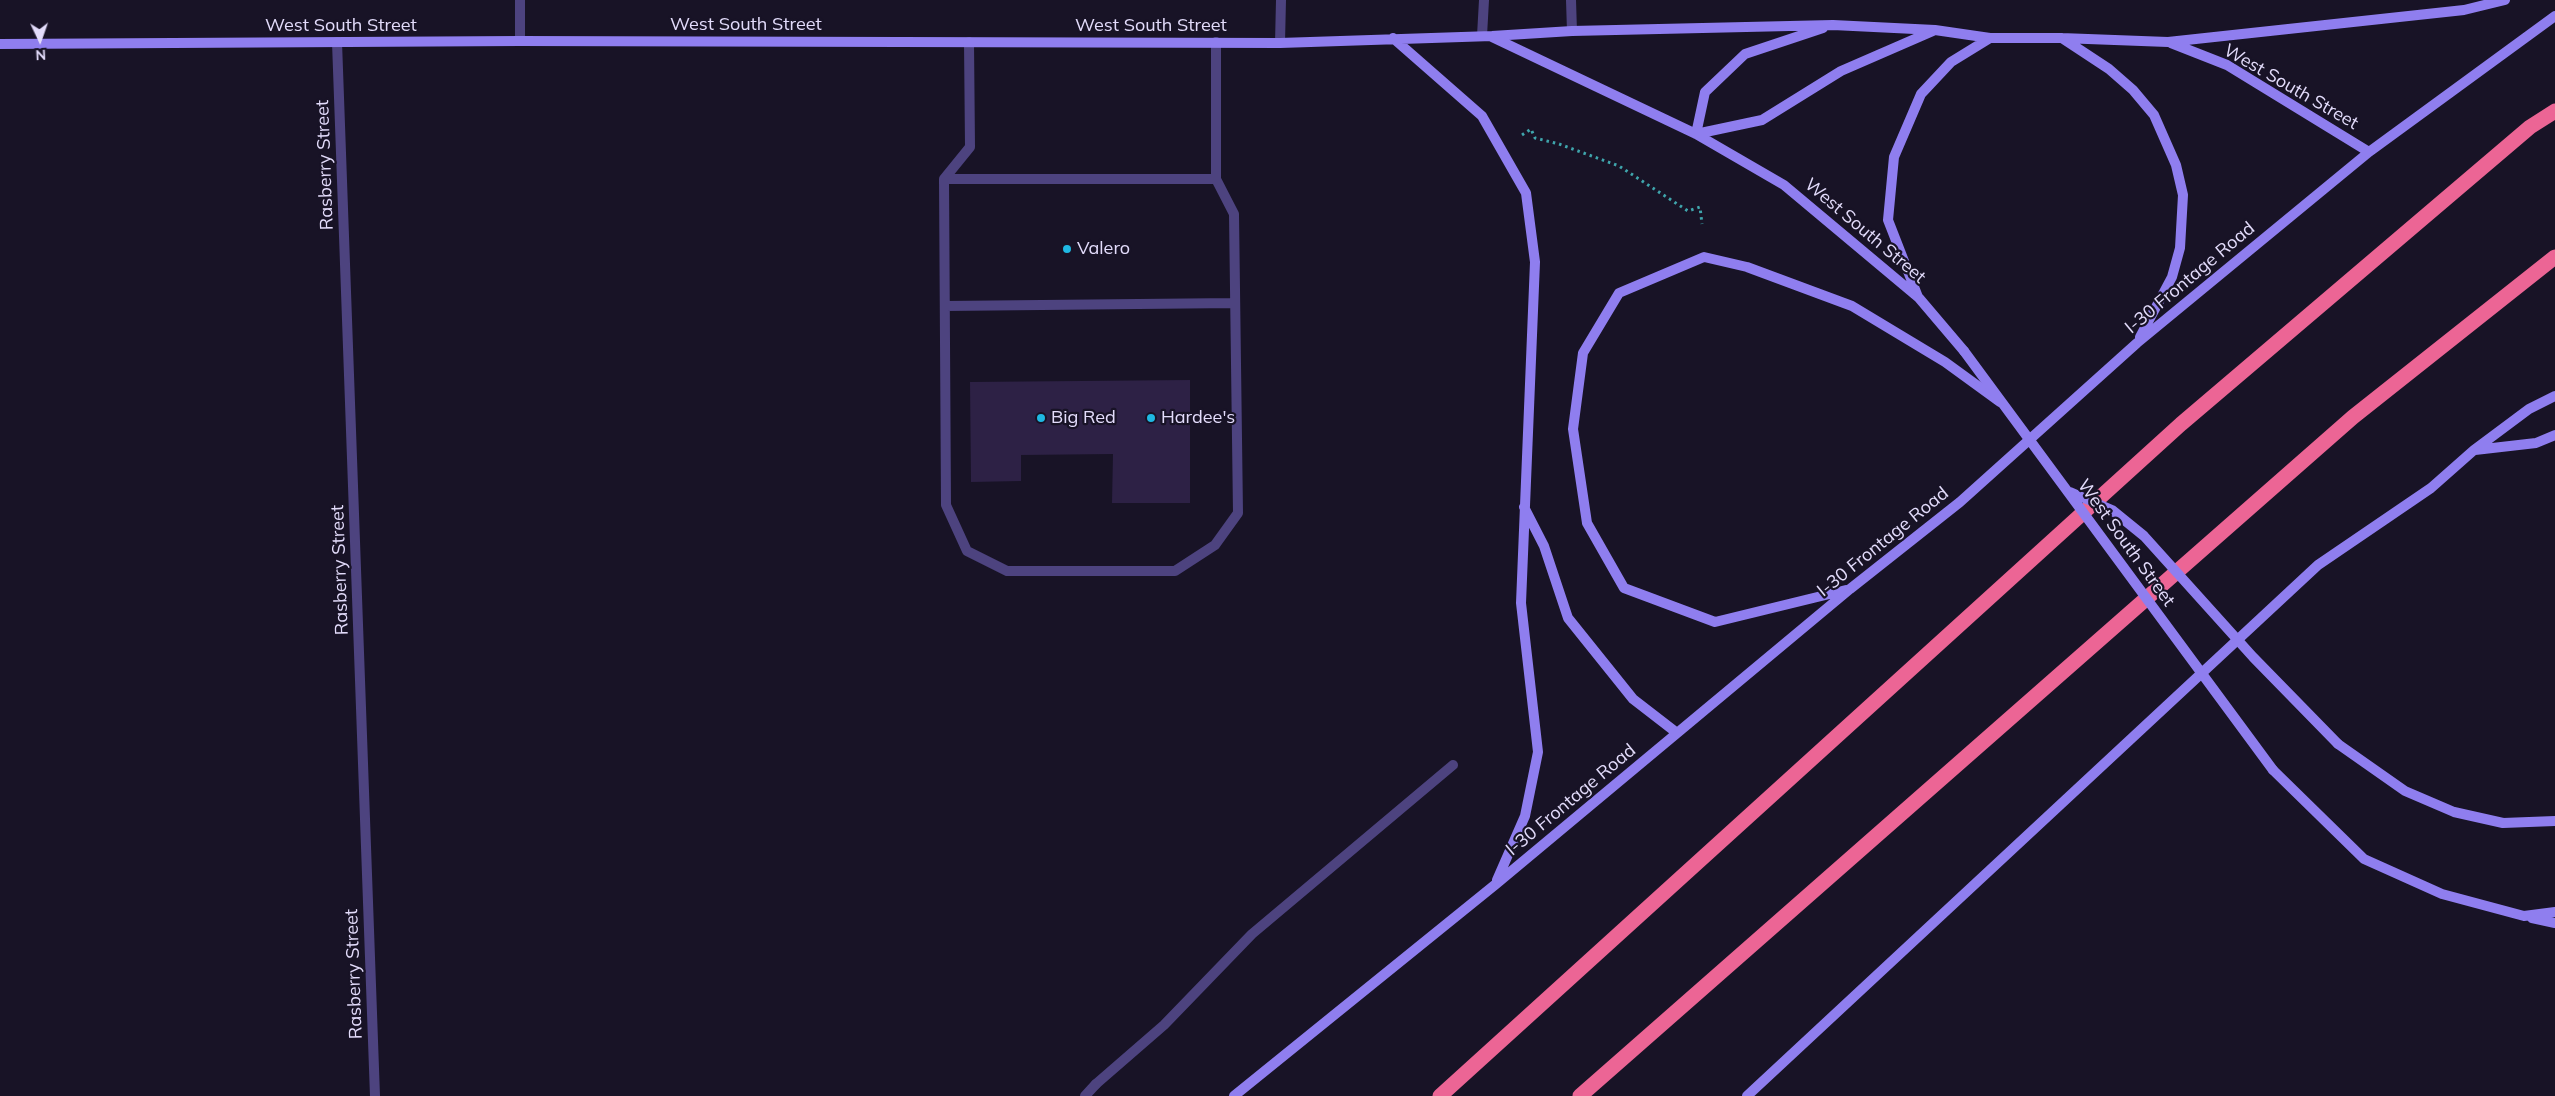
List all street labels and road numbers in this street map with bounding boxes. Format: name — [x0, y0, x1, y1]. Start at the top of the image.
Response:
street label: West South Street — [670, 14, 822, 36]
street label: West South Street — [265, 15, 417, 37]
street label: West South Street — [1075, 15, 1227, 37]
street label: West South Street — [2220, 40, 2362, 134]
street label: Rasberry Street — [312, 99, 338, 231]
street label: West South Street — [1800, 174, 1930, 288]
street label: I-30 Frontage Road — [2121, 218, 2259, 338]
street label: West South Street — [2073, 475, 2179, 611]
street label: I-30 Frontage Road — [1813, 483, 1953, 601]
street label: Rasberry Street — [327, 504, 353, 636]
street label: I-30 Frontage Road — [1502, 740, 1640, 860]
street label: Rasberry Street — [341, 908, 367, 1040]

